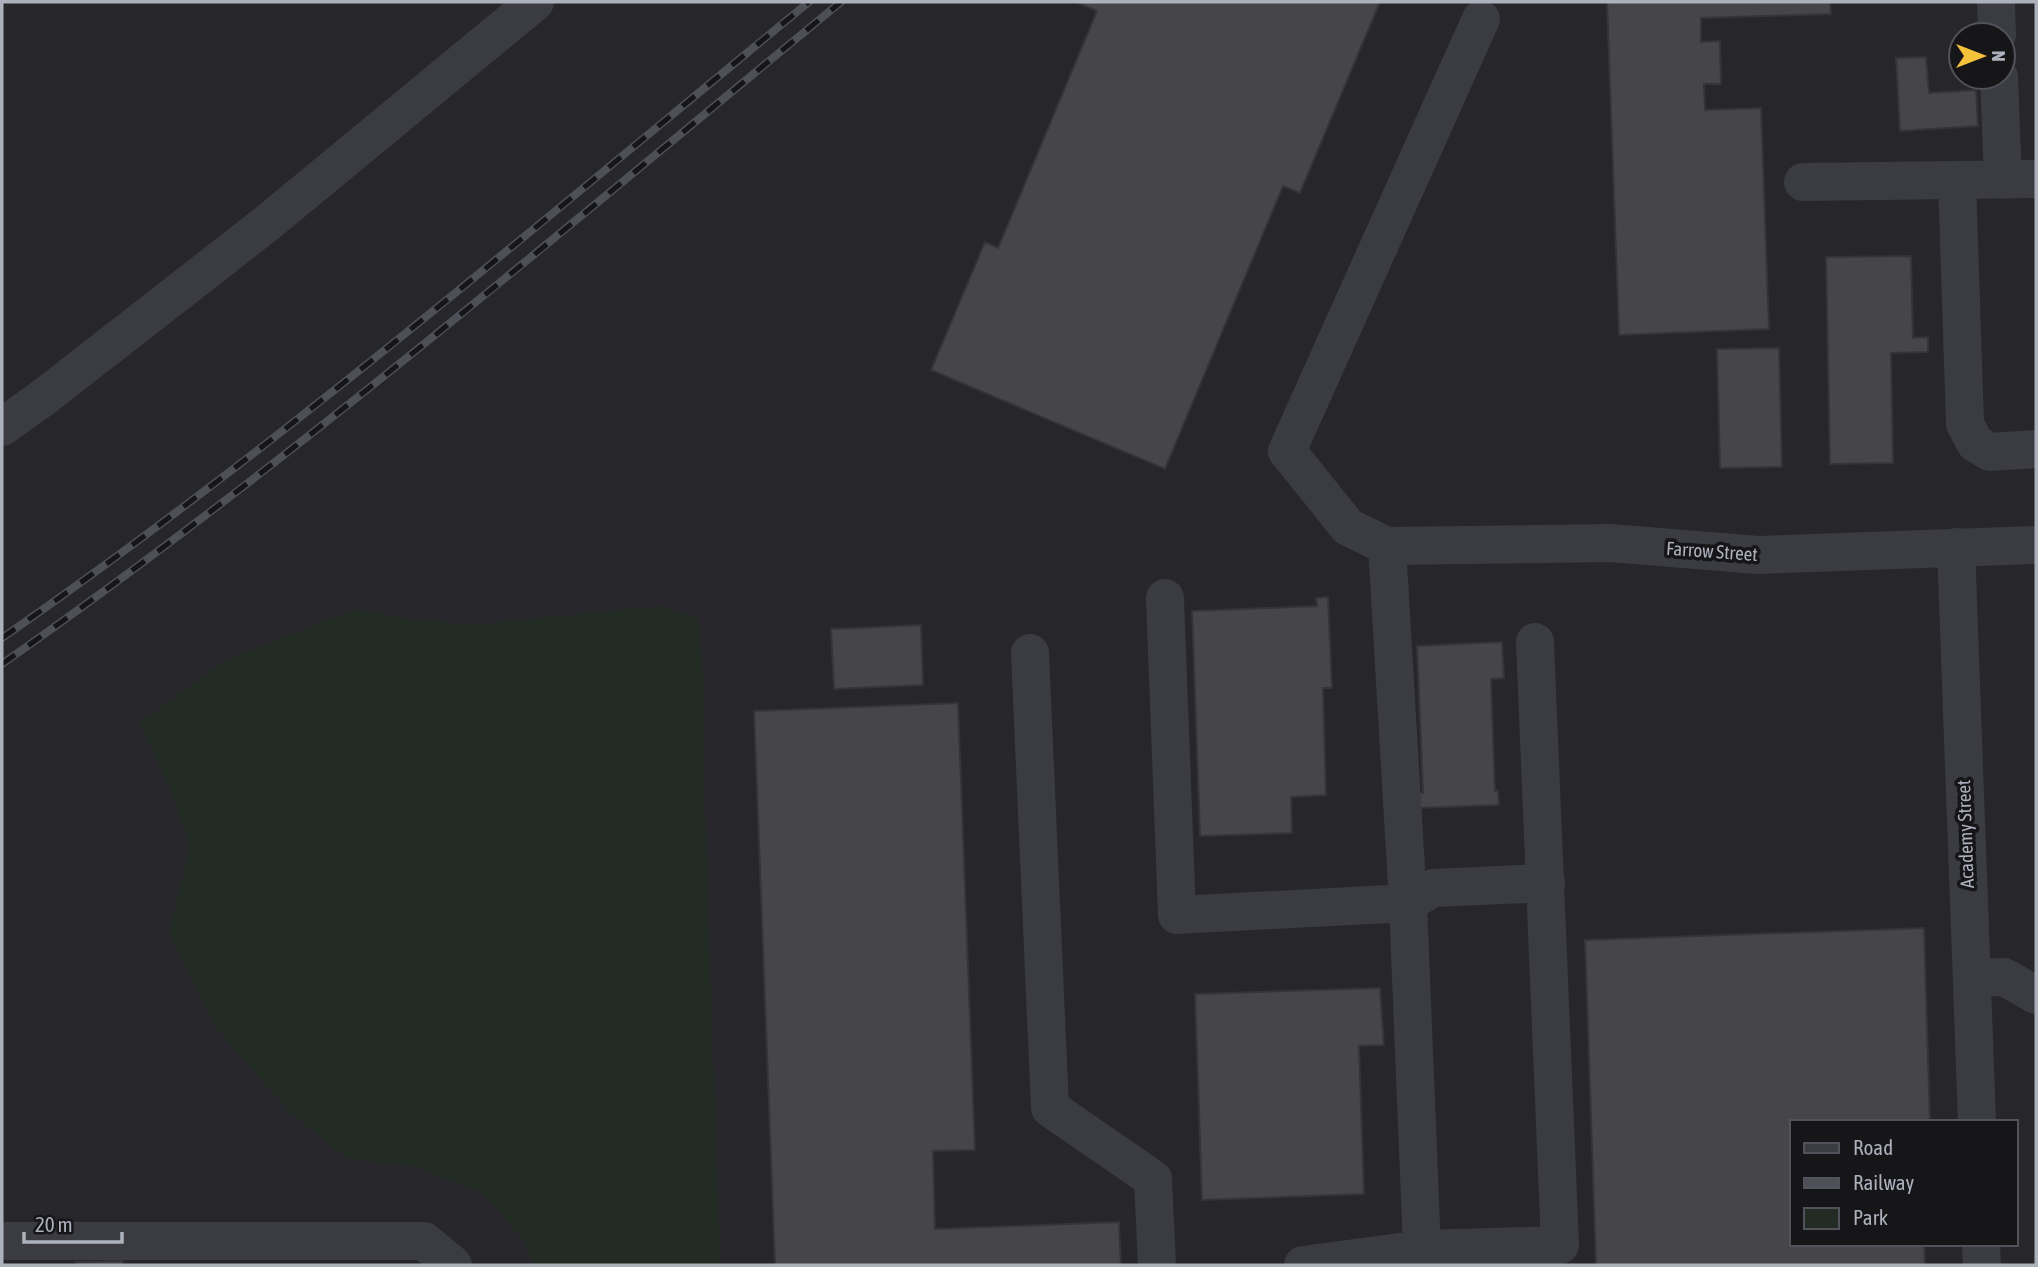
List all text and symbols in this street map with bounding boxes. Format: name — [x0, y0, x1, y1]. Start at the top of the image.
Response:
north arrow — [1947, 21, 2017, 91]
text: N — [1988, 50, 2010, 62]
street label: Farrow Street — [1665, 537, 1759, 565]
street label: Academy Street — [1952, 779, 1978, 889]
legend — [1790, 1120, 2017, 1246]
text: Road — [1853, 1135, 1893, 1159]
text: Railway — [1853, 1170, 1915, 1194]
scale bar — [24, 1200, 122, 1244]
text: Park — [1853, 1205, 1888, 1229]
text: 20 m — [35, 1212, 73, 1236]

